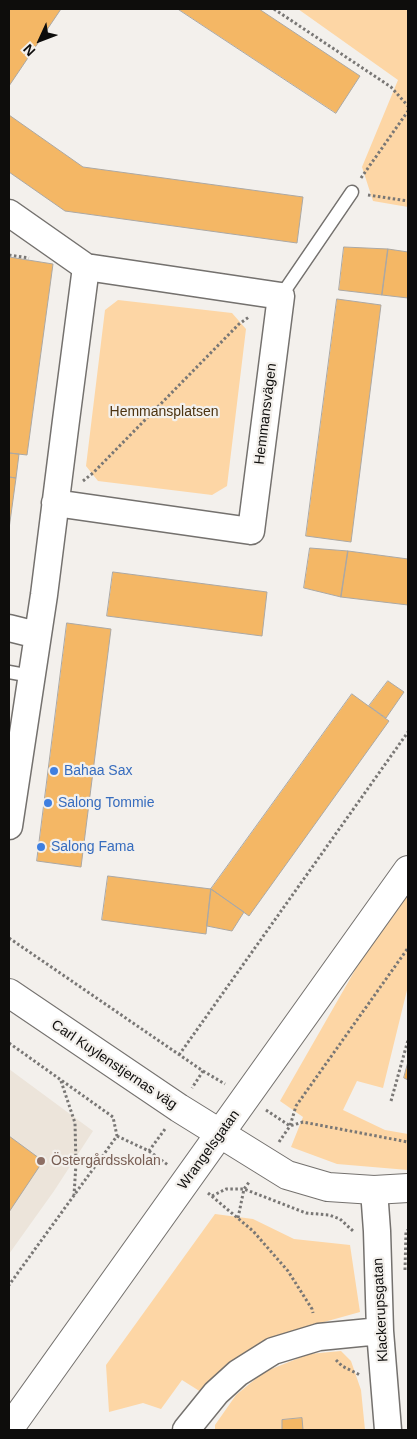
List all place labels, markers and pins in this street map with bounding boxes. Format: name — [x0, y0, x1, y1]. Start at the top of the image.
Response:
place label: Bahaa Sax — [64, 763, 132, 779]
marker: Bahaa Sax — [48, 765, 60, 777]
place label: Salong Tommie — [58, 795, 154, 811]
marker: Salong Tommie — [42, 797, 54, 809]
place label: Salong Fama — [51, 839, 134, 855]
marker: Salong Fama — [35, 841, 47, 853]
place label: Östergårdsskolan — [51, 1153, 161, 1169]
marker: Östergårdsskolan — [35, 1155, 47, 1167]

